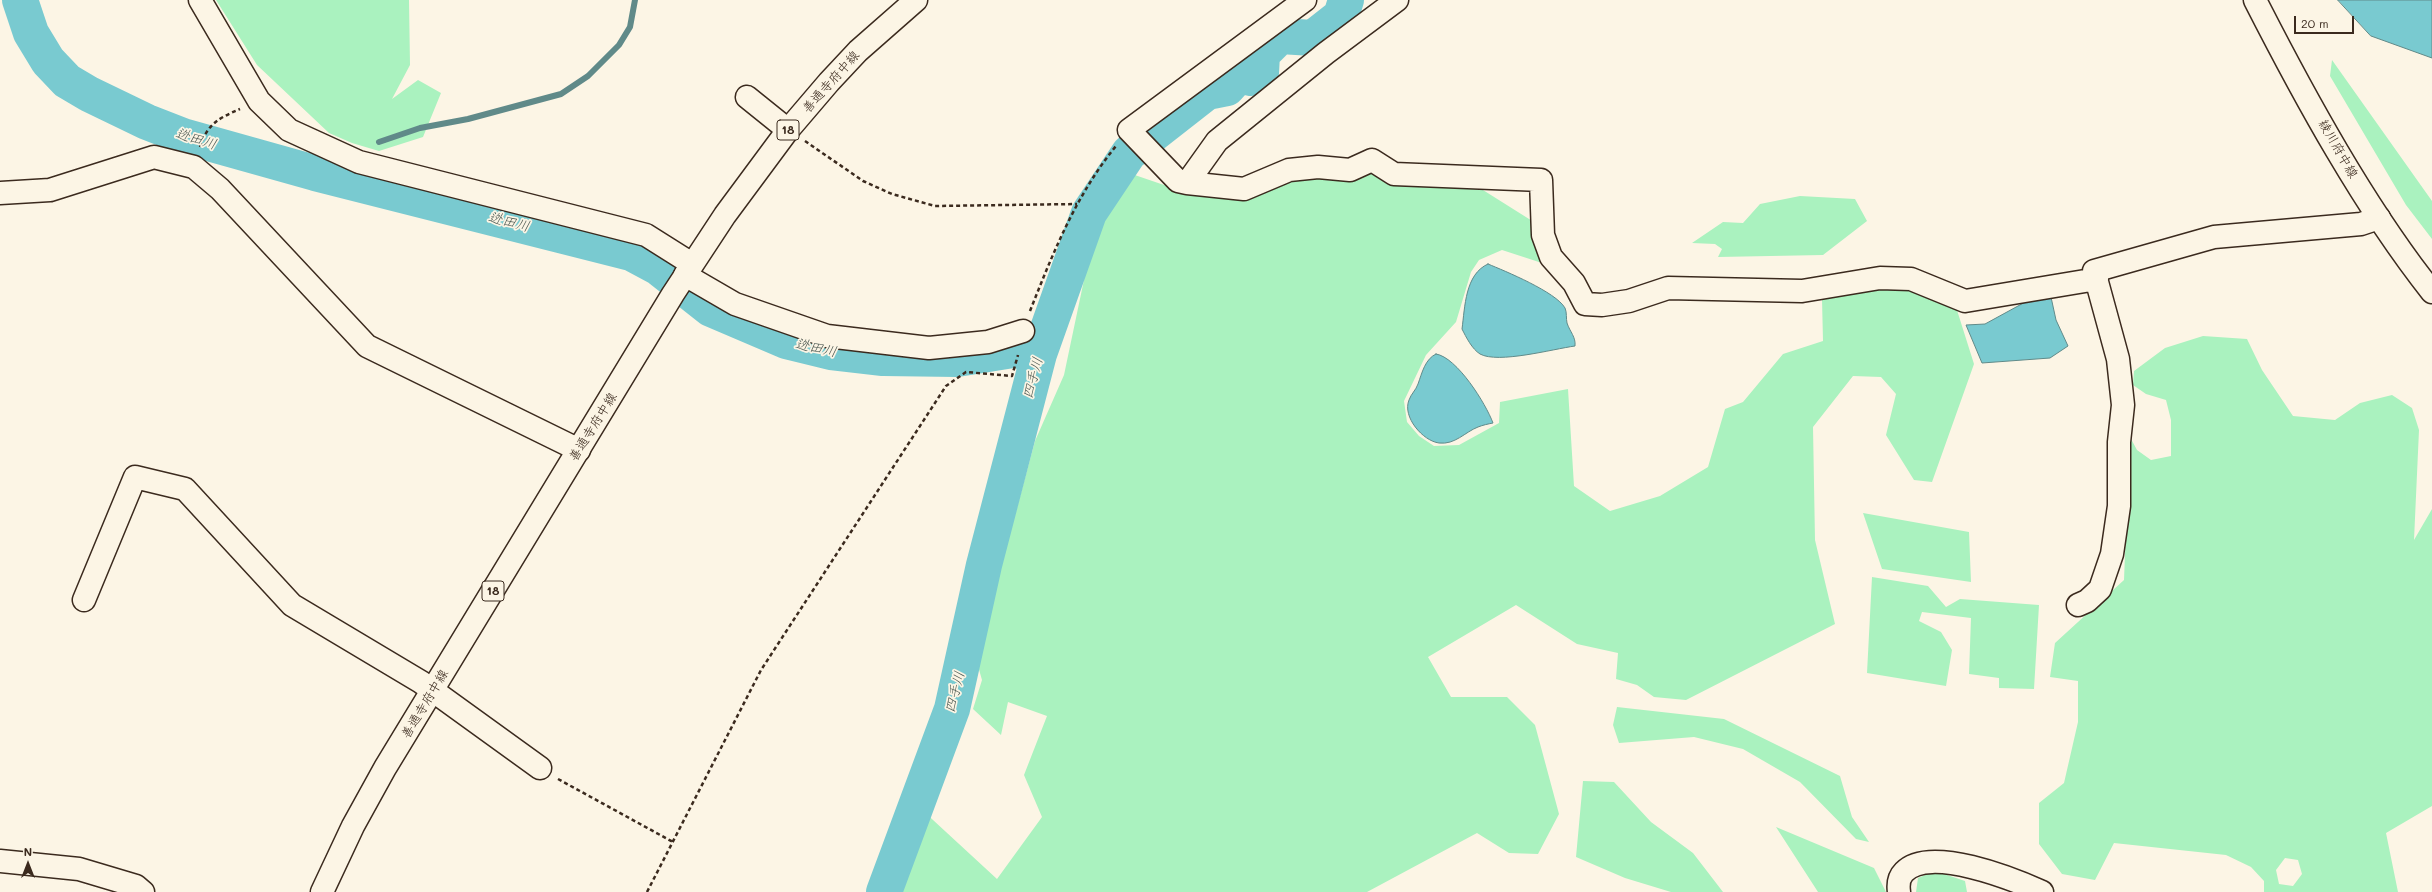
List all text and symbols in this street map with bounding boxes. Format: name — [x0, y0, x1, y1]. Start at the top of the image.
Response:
scale bar — [2296, 8, 2356, 34]
text: 20 m — [2301, 15, 2329, 31]
street label: 善通寺府中線 — [799, 48, 863, 116]
street label: 綾川府中線 — [2315, 117, 2361, 181]
road number: 18 — [777, 120, 799, 140]
water label: 迯田川 — [173, 125, 219, 153]
water label: 迯田川 — [487, 209, 531, 235]
water label: 迯田川 — [794, 335, 838, 361]
water label: 四手川 — [1019, 356, 1047, 400]
street label: 善通寺府中線 — [566, 390, 620, 464]
road number: 18 — [482, 581, 504, 601]
street label: 善通寺府中線 — [398, 667, 452, 741]
water label: 四手川 — [942, 670, 968, 714]
north arrow — [8, 844, 48, 884]
text: N — [24, 844, 32, 859]

